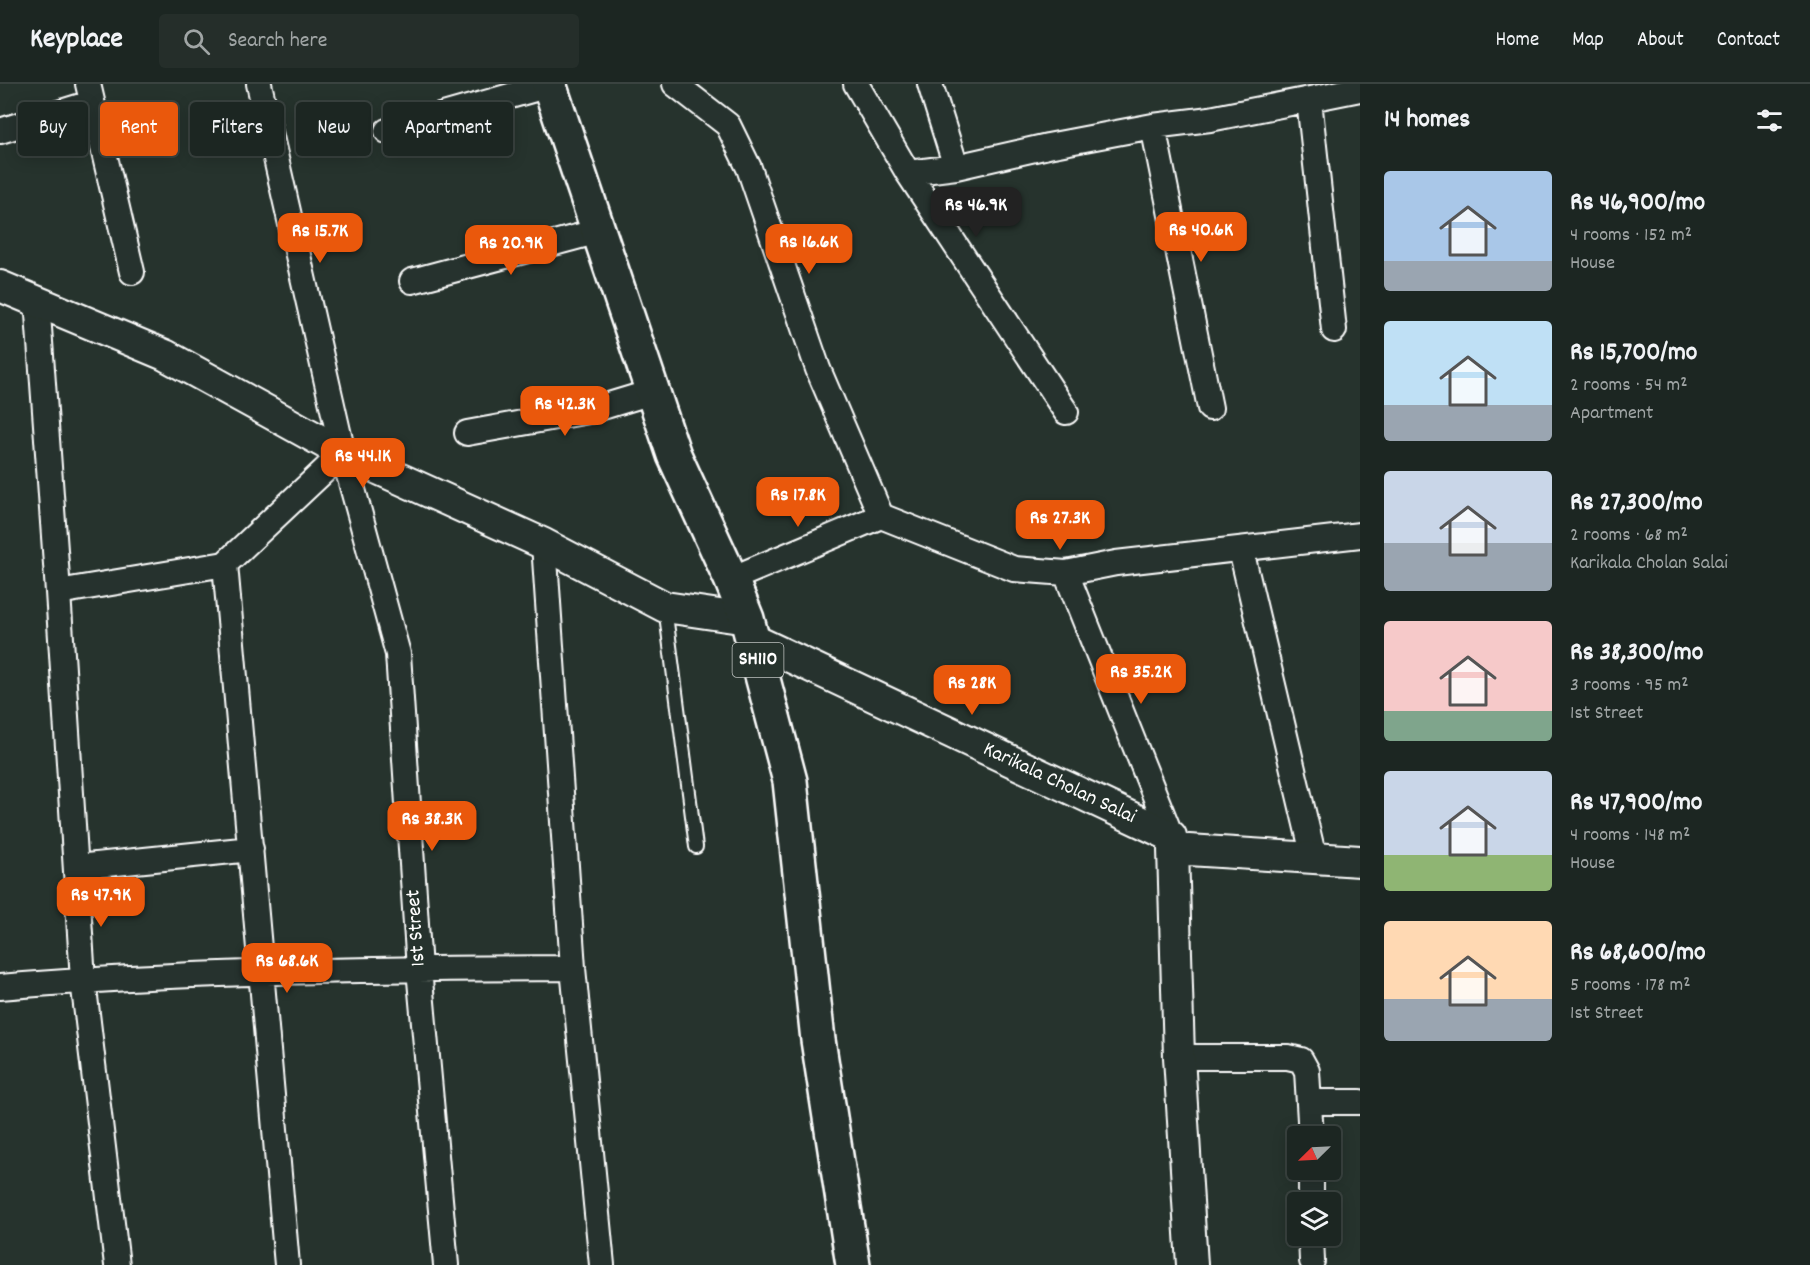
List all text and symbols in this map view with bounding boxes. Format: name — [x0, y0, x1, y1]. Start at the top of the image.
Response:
search box — [159, 14, 579, 68]
text: Keyplace — [30, 21, 123, 61]
icon: search — [180, 25, 213, 58]
text: Search here — [228, 26, 327, 57]
text: Home — [1495, 26, 1539, 56]
text: Map — [1572, 26, 1604, 56]
text: About — [1637, 26, 1684, 56]
text: Contact — [1717, 26, 1780, 56]
chip: Buy — [18, 102, 88, 156]
chip: Rent — [100, 102, 178, 156]
chip: Filters — [190, 102, 284, 156]
chip: New — [296, 102, 371, 156]
chip: Apartment — [383, 102, 513, 156]
text: 14 homes — [1384, 102, 1470, 139]
icon: filters — [1753, 104, 1786, 137]
text: Rs 46,900/mo — [1570, 185, 1705, 222]
pin: Rs 46.9K — [914, 187, 1038, 238]
text: Rs 46.9K — [945, 192, 1007, 220]
icon: home — [1432, 195, 1504, 267]
pin: Rs 40.6K — [1139, 212, 1263, 263]
pin: Rs 15.7K — [258, 213, 382, 264]
text: Rs 40.6K — [1169, 217, 1233, 245]
text: Rs 15.7K — [292, 218, 348, 246]
text: 4 rooms · 152 m² — [1570, 222, 1692, 250]
pin: Rs 16.6K — [747, 224, 871, 275]
pin: Rs 20.9K — [449, 225, 573, 276]
text: Rs 16.6K — [779, 229, 839, 257]
text: Rs 20.9K — [479, 230, 543, 258]
text: House — [1570, 250, 1615, 278]
text: Rs 15,700/mo — [1570, 335, 1697, 372]
icon: home — [1432, 345, 1504, 417]
text: 2 rooms · 54 m² — [1570, 372, 1688, 400]
pin: Rs 42.3K — [503, 386, 627, 437]
text: Rs 42.3K — [534, 391, 596, 419]
text: Apartment — [1570, 400, 1653, 428]
pin: Rs 44.1K — [301, 438, 425, 489]
text: Rs 44.1K — [335, 443, 391, 471]
pin: Rs 17.8K — [736, 477, 860, 528]
text: Rs 17.8K — [770, 482, 826, 510]
text: Rs 27,300/mo — [1570, 485, 1703, 522]
icon: home — [1432, 495, 1504, 567]
pin: Rs 27.3K — [998, 500, 1122, 551]
text: Rs 27.3K — [1030, 505, 1090, 533]
text: 2 rooms · 68 m² — [1570, 522, 1688, 550]
text: Karikala Cholan Salai — [1570, 550, 1728, 578]
text: Rs 38,300/mo — [1570, 635, 1703, 672]
road number: SH110 — [732, 643, 783, 677]
icon: home — [1432, 645, 1504, 717]
pin: Rs 35.2K — [1079, 654, 1203, 705]
text: Rs 35.2K — [1110, 659, 1172, 687]
pin: Rs 28K — [923, 665, 1021, 716]
text: Rs 28K — [948, 670, 996, 698]
text: 3 rooms · 95 m² — [1570, 672, 1689, 700]
text: 1st Street — [1570, 700, 1643, 728]
street label: Karikala Cholan Salai — [978, 735, 1141, 833]
text: Rs 47,900/mo — [1570, 785, 1702, 822]
icon: home — [1432, 795, 1504, 867]
pin: Rs 38.3K — [370, 801, 494, 852]
text: Rs 38.3K — [401, 806, 463, 834]
text: 4 rooms · 148 m² — [1570, 822, 1690, 850]
text: House — [1570, 850, 1615, 878]
pin: Rs 47.9K — [39, 877, 163, 928]
text: Rs 47.9K — [71, 882, 131, 910]
street label: 1st Street — [399, 888, 435, 967]
text: Rs 68,600/mo — [1570, 935, 1706, 972]
pin: Rs 68.6K — [225, 943, 349, 994]
icon: home — [1432, 945, 1504, 1017]
text: Rs 68.6K — [256, 948, 318, 976]
text: 5 rooms · 178 m² — [1570, 972, 1691, 1000]
text: 1st Street — [1570, 1000, 1643, 1028]
north arrow — [1287, 1126, 1341, 1180]
map controls — [1287, 1126, 1341, 1246]
button: layers — [1287, 1192, 1341, 1246]

